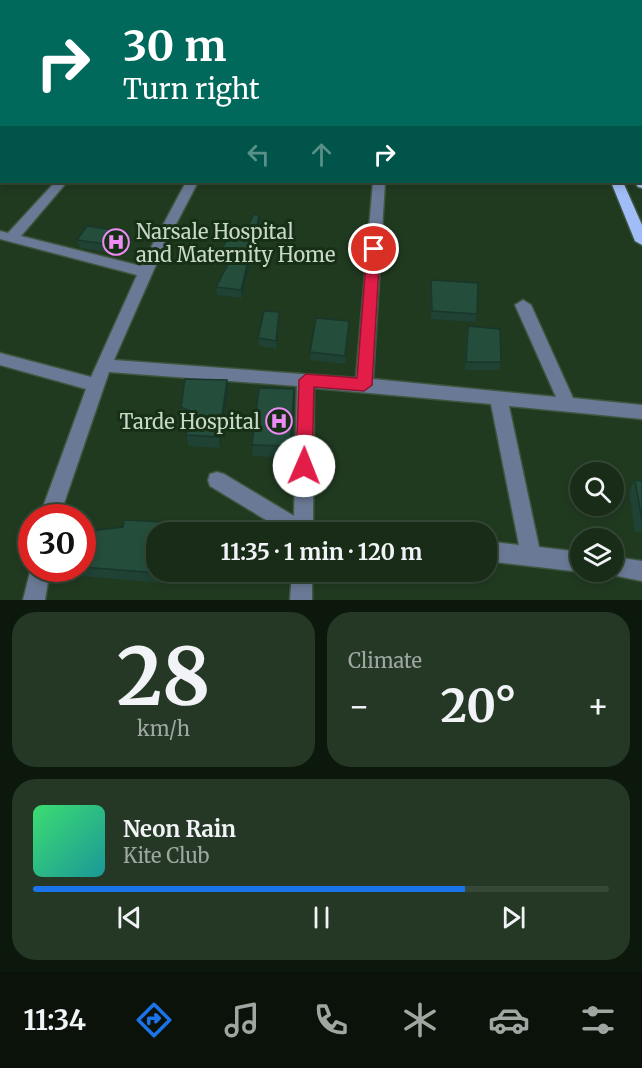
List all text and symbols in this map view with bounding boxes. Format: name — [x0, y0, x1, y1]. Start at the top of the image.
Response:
text: 30 m — [123, 20, 227, 72]
icon: right — [24, 24, 102, 102]
text: Turn right — [123, 72, 260, 106]
icon: left — [242, 138, 275, 171]
icon: ahead — [305, 138, 338, 171]
icon: right — [368, 138, 401, 171]
place label: Narsale Hospital and Maternity Home — [136, 219, 335, 267]
pin — [348, 223, 399, 274]
hospital icon: Narsale Hospital and Maternity Home — [101, 227, 131, 257]
icon: arrive — [357, 232, 390, 265]
hospital icon: Tarde Hospital — [264, 406, 294, 436]
place label: Tarde Hospital — [119, 409, 260, 434]
position arrow — [272, 434, 336, 498]
map controls — [570, 462, 624, 582]
button: search — [570, 462, 624, 516]
speed limit sign: 30 — [18, 504, 96, 582]
button: layers — [570, 528, 624, 582]
text: 11:35 · 1 min · 120 m — [221, 538, 422, 566]
text: 28 — [117, 628, 210, 726]
text: Climate — [348, 648, 422, 673]
text: 20° — [440, 678, 517, 734]
text: − — [348, 686, 370, 727]
text: + — [587, 686, 609, 727]
text: km/h — [137, 716, 190, 741]
text: Neon Rain — [123, 815, 236, 843]
text: Kite Club — [123, 843, 209, 868]
icon: previous — [113, 901, 146, 934]
icon: pause — [305, 901, 338, 934]
icon: next — [497, 901, 530, 934]
icon: directions — [133, 999, 175, 1041]
icon: music — [221, 999, 263, 1041]
icon: phone — [310, 999, 352, 1041]
icon: climate — [399, 999, 441, 1041]
icon: car — [488, 999, 530, 1041]
icon: filters — [577, 999, 619, 1041]
text: 11:34 — [23, 1003, 86, 1037]

